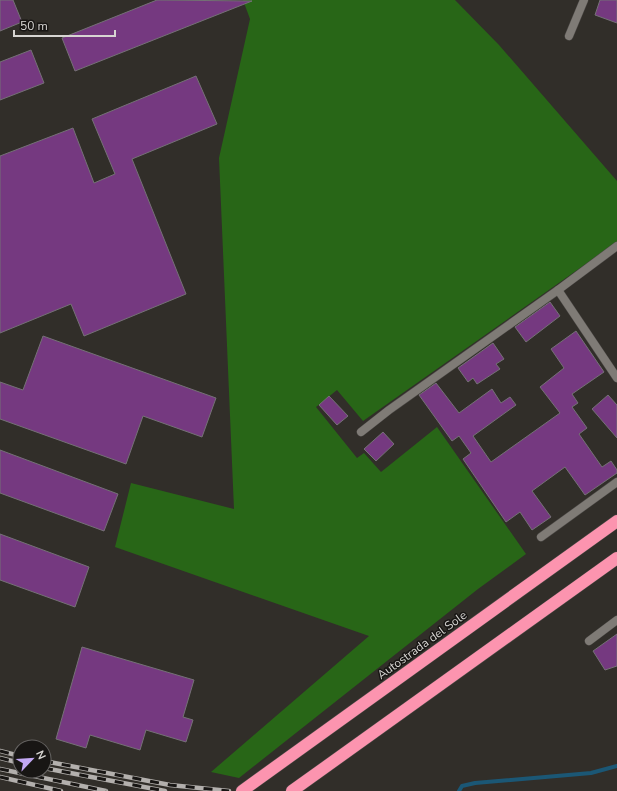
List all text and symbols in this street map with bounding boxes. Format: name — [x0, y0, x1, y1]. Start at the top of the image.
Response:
scale bar — [14, 12, 115, 38]
text: 50 m — [20, 18, 48, 34]
street label: Autostrada del Sole — [374, 607, 470, 683]
north arrow — [12, 739, 52, 779]
text: N — [32, 748, 49, 762]

